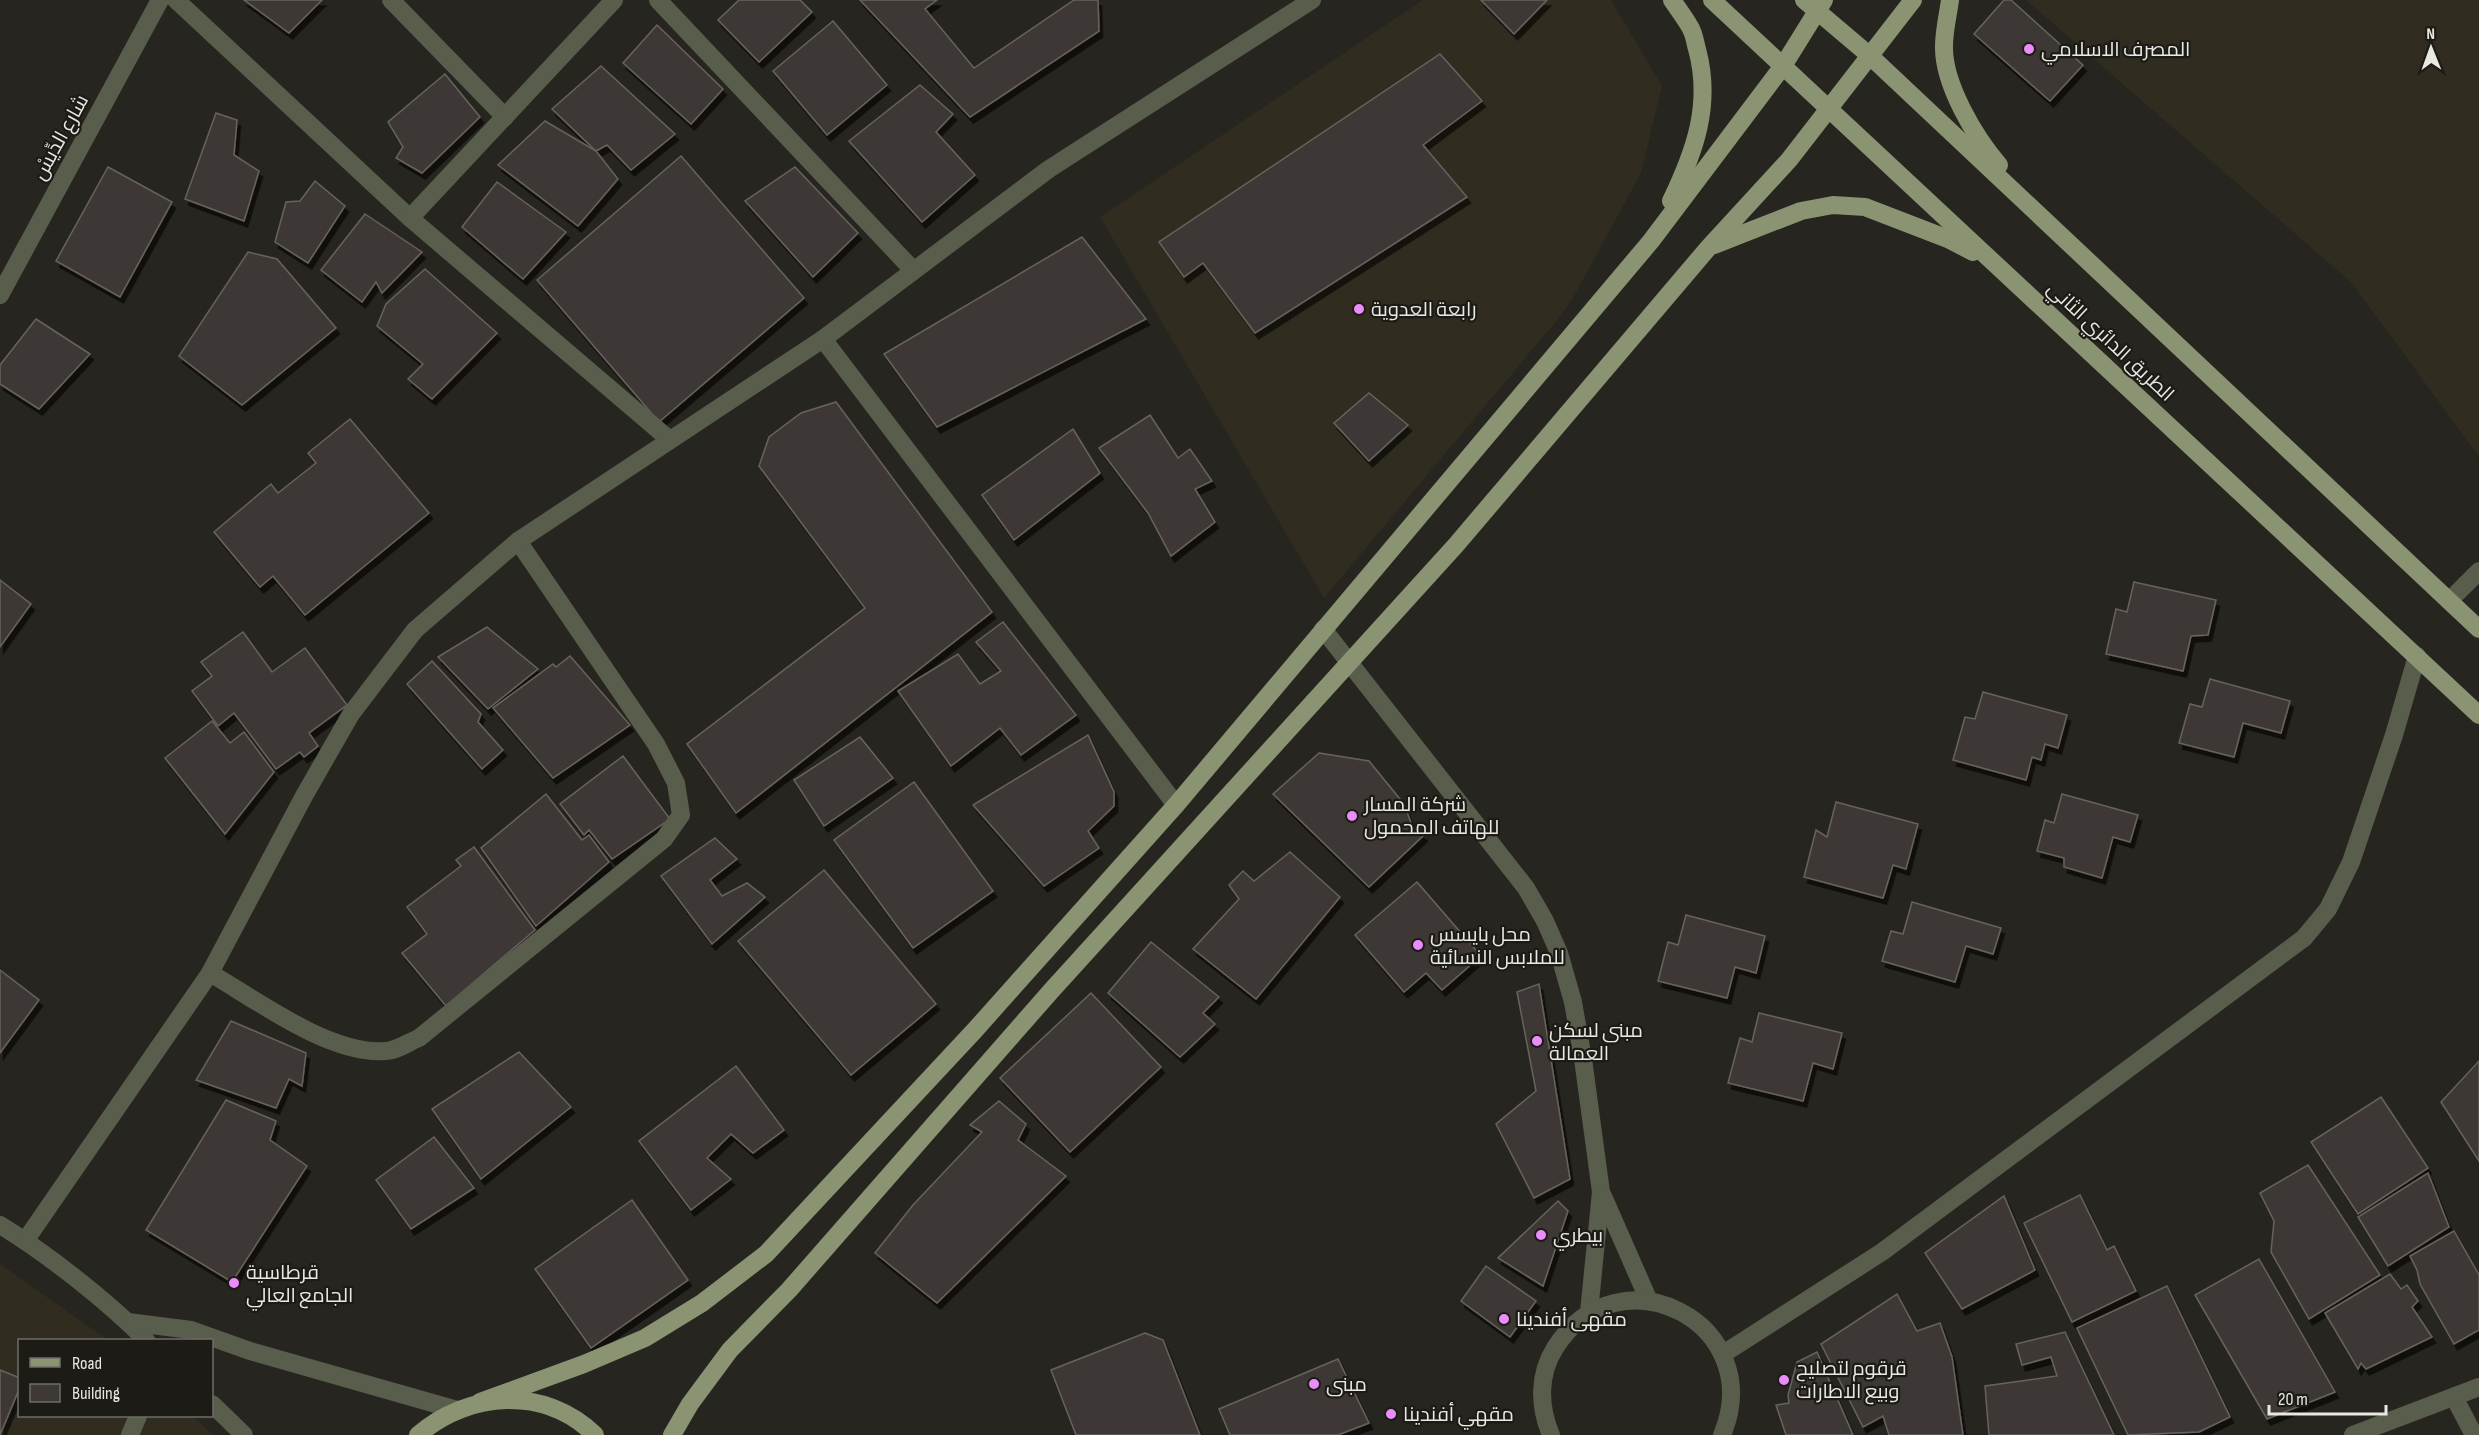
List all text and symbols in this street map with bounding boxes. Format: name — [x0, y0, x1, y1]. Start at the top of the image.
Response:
north arrow — [2401, 18, 2461, 78]
text: N — [2426, 25, 2435, 44]
place label: المصرف الاسلامي — [2041, 38, 2190, 65]
marker: المصرف الاسلامي — [2022, 42, 2036, 56]
street label: شارع الدِّيسْ — [28, 91, 95, 185]
street label: الطريق الدائري الثاني — [2040, 277, 2179, 409]
place label: رابعة العدوية — [1371, 298, 1477, 322]
marker: رابعة العدوية — [1352, 302, 1366, 316]
place label: شركة المسار للهاتف المحمول — [1363, 793, 1499, 840]
marker: شركة المسار للهاتف المحمول — [1345, 809, 1359, 823]
place label: محل بايسس للملابس النسائية — [1430, 923, 1565, 970]
marker: محل بايسس للملابس النسائية — [1411, 938, 1425, 952]
place label: مبنى لسكن العمالة — [1549, 1019, 1643, 1066]
marker: مبنى لسكن العمالة — [1530, 1034, 1544, 1048]
place label: بيطري — [1553, 1224, 1603, 1251]
marker: بيطري — [1534, 1228, 1548, 1242]
place label: قرطاسية الجامع العالي — [246, 1261, 353, 1311]
marker: قرطاسية الجامع العالي — [227, 1276, 241, 1290]
place label: مقهى أفندينا — [1516, 1307, 1627, 1332]
marker: مقهى أفندينا — [1497, 1312, 1511, 1326]
legend — [18, 1339, 213, 1417]
text: Road — [72, 1353, 102, 1374]
place label: قرقوم لتصليح وبيع الاطارات — [1796, 1357, 1907, 1405]
place label: مبنى — [1326, 1373, 1367, 1397]
marker: قرقوم لتصليح وبيع الاطارات — [1777, 1373, 1791, 1387]
marker: مبنى — [1307, 1377, 1321, 1391]
scale bar — [2269, 1378, 2386, 1416]
text: Building — [72, 1383, 120, 1404]
text: 20 m — [2278, 1389, 2308, 1410]
place label: مقهي أفندينا — [1403, 1402, 1514, 1430]
marker: مقهي أفندينا — [1384, 1407, 1398, 1421]

